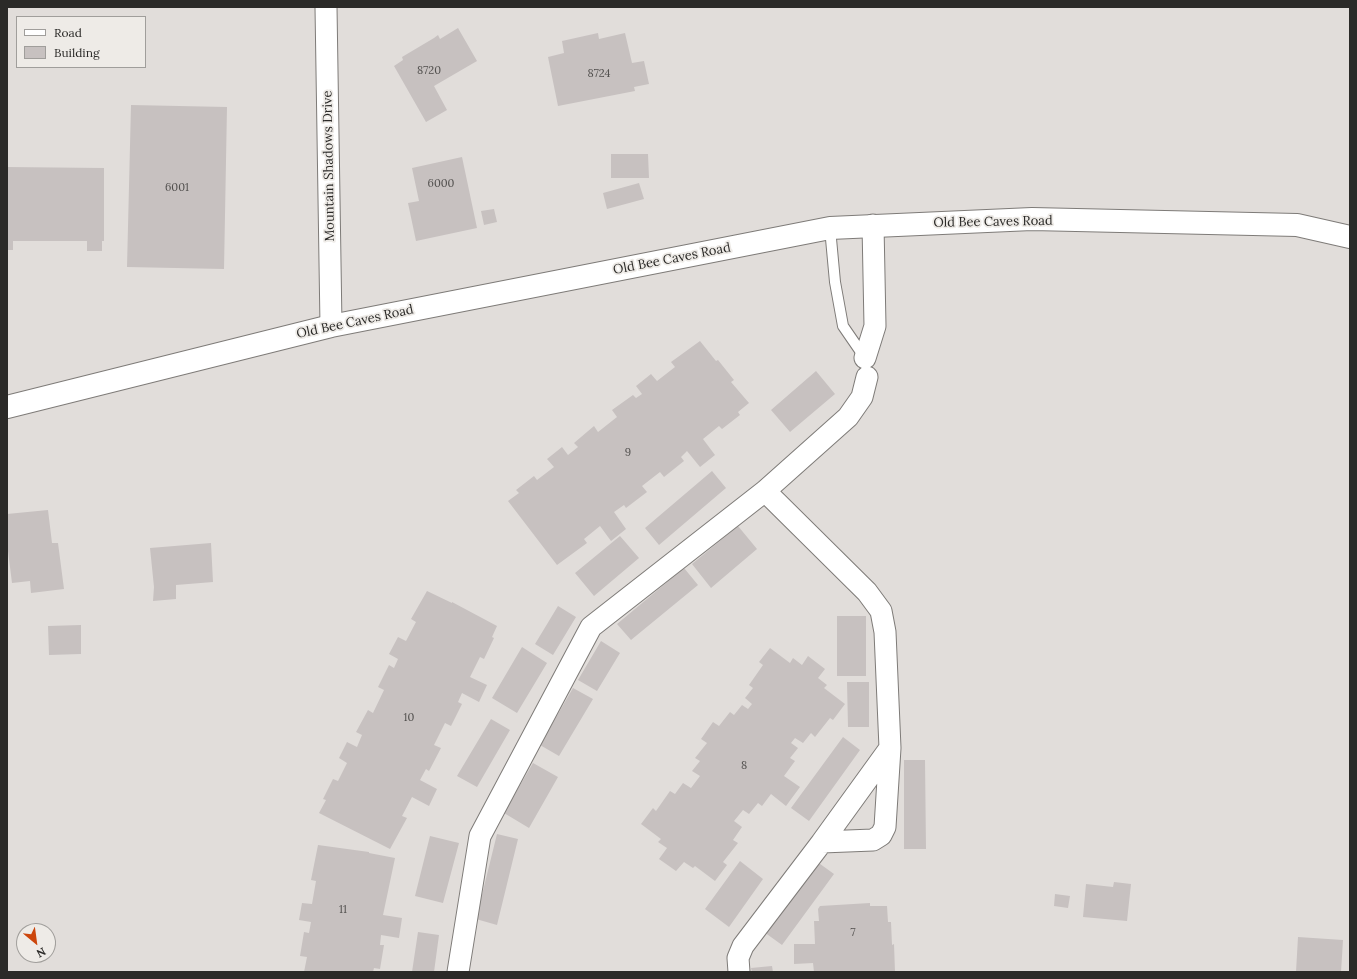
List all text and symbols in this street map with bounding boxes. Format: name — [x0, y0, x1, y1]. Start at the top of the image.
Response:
legend — [16, 16, 146, 68]
text: Road — [54, 25, 82, 40]
text: Building — [54, 45, 100, 60]
house number: 8720 — [417, 64, 441, 78]
house number: 8724 — [588, 67, 610, 81]
street label: Mountain Shadows Drive — [320, 90, 338, 242]
house number: 6000 — [428, 177, 454, 191]
house number: 6001 — [165, 181, 189, 195]
street label: Old Bee Caves Road — [933, 213, 1053, 231]
street label: Old Bee Caves Road — [612, 240, 732, 278]
street label: Old Bee Caves Road — [295, 302, 415, 342]
house number: 9 — [625, 446, 631, 460]
house number: 10 — [404, 711, 414, 725]
house number: 8 — [741, 759, 747, 773]
house number: 11 — [339, 903, 347, 917]
north arrow — [16, 923, 56, 963]
house number: 7 — [850, 926, 856, 940]
text: N — [34, 944, 48, 961]

